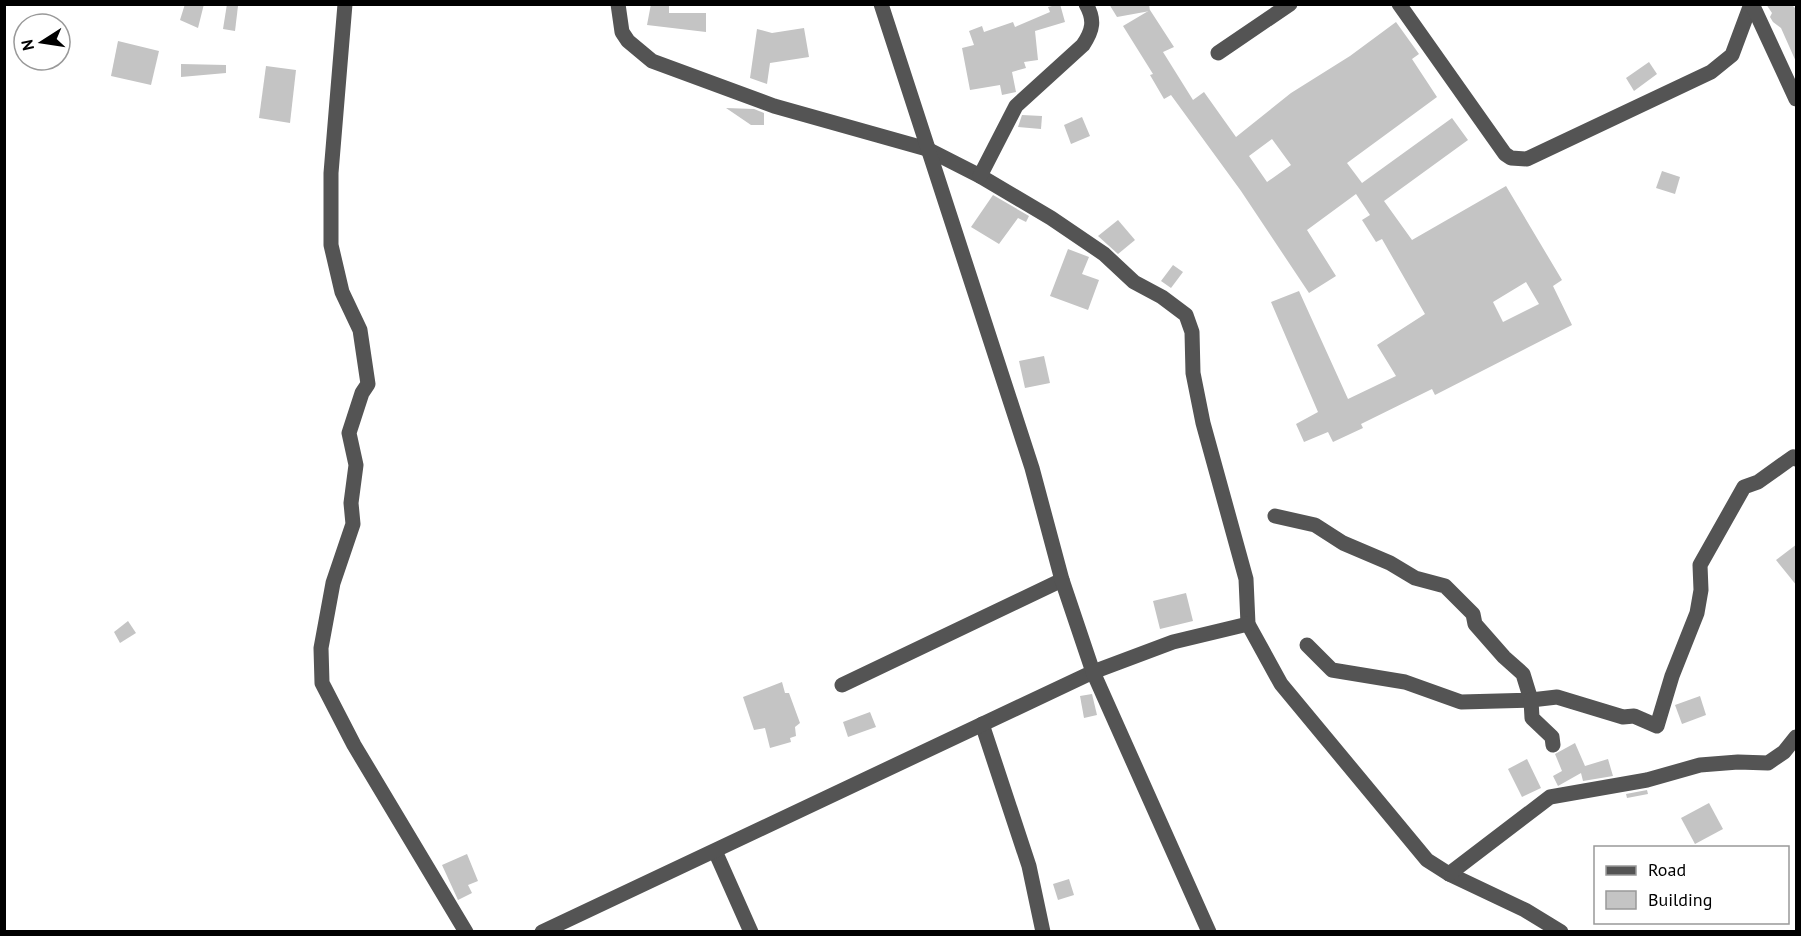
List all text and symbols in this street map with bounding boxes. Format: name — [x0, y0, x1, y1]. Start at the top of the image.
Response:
north arrow — [12, 12, 72, 72]
text: N — [16, 38, 38, 52]
legend — [1594, 846, 1789, 924]
text: Road — [1648, 858, 1686, 881]
text: Building — [1648, 888, 1712, 911]

